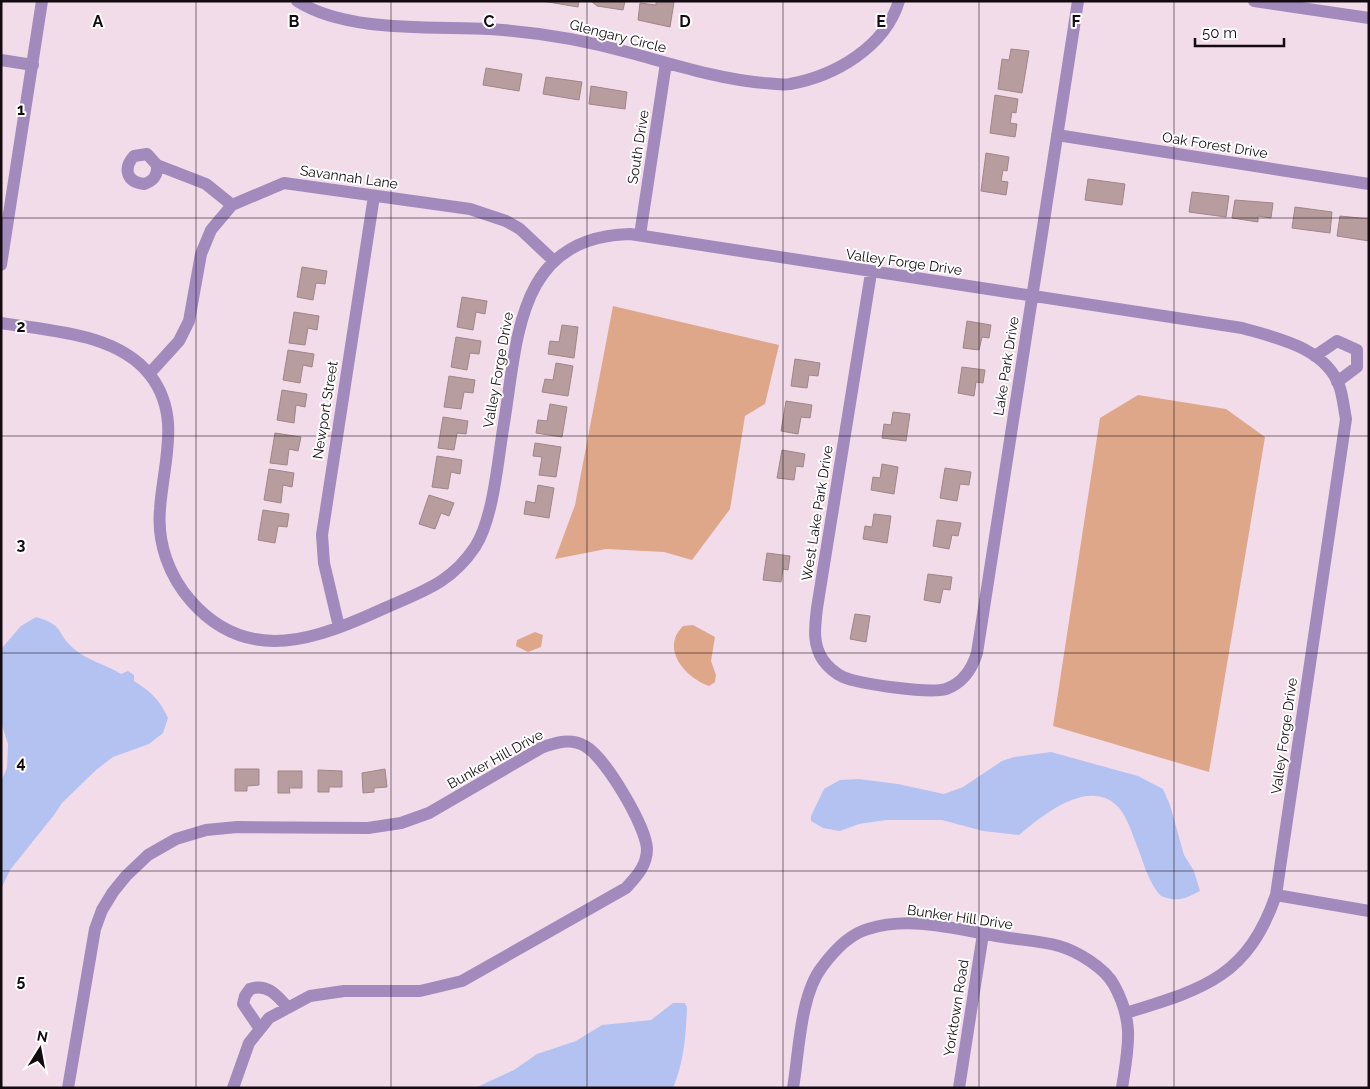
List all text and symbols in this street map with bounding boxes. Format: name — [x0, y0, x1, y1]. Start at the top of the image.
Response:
text: A — [93, 12, 104, 31]
text: B — [289, 12, 300, 31]
text: C — [484, 12, 495, 31]
text: D — [679, 12, 691, 31]
text: E — [876, 12, 886, 31]
text: F — [1071, 12, 1081, 31]
scale bar — [1195, 15, 1284, 47]
street label: Glengary Circle — [568, 16, 668, 56]
text: 50 m — [1202, 24, 1237, 42]
text: 1 — [17, 100, 25, 119]
street label: South Drive — [624, 109, 652, 185]
street label: Oak Forest Drive — [1161, 129, 1269, 161]
street label: Savannah Lane — [299, 162, 399, 192]
street label: Valley Forge Drive — [845, 246, 963, 278]
street label: Valley Forge Drive — [480, 311, 516, 429]
street label: Lake Park Drive — [990, 315, 1022, 417]
text: 2 — [16, 317, 26, 336]
street label: Newport Street — [309, 360, 341, 460]
street label: West Lake Park Drive — [798, 444, 836, 582]
text: 3 — [17, 535, 26, 554]
street label: Valley Forge Drive — [1268, 677, 1300, 795]
street label: Bunker Hill Drive — [444, 726, 546, 792]
text: 4 — [16, 753, 26, 772]
street label: Bunker Hill Drive — [906, 902, 1014, 932]
street label: Yorktown Road — [940, 958, 972, 1058]
text: 5 — [17, 971, 26, 990]
north arrow — [15, 1024, 65, 1074]
text: N — [36, 1027, 49, 1045]

